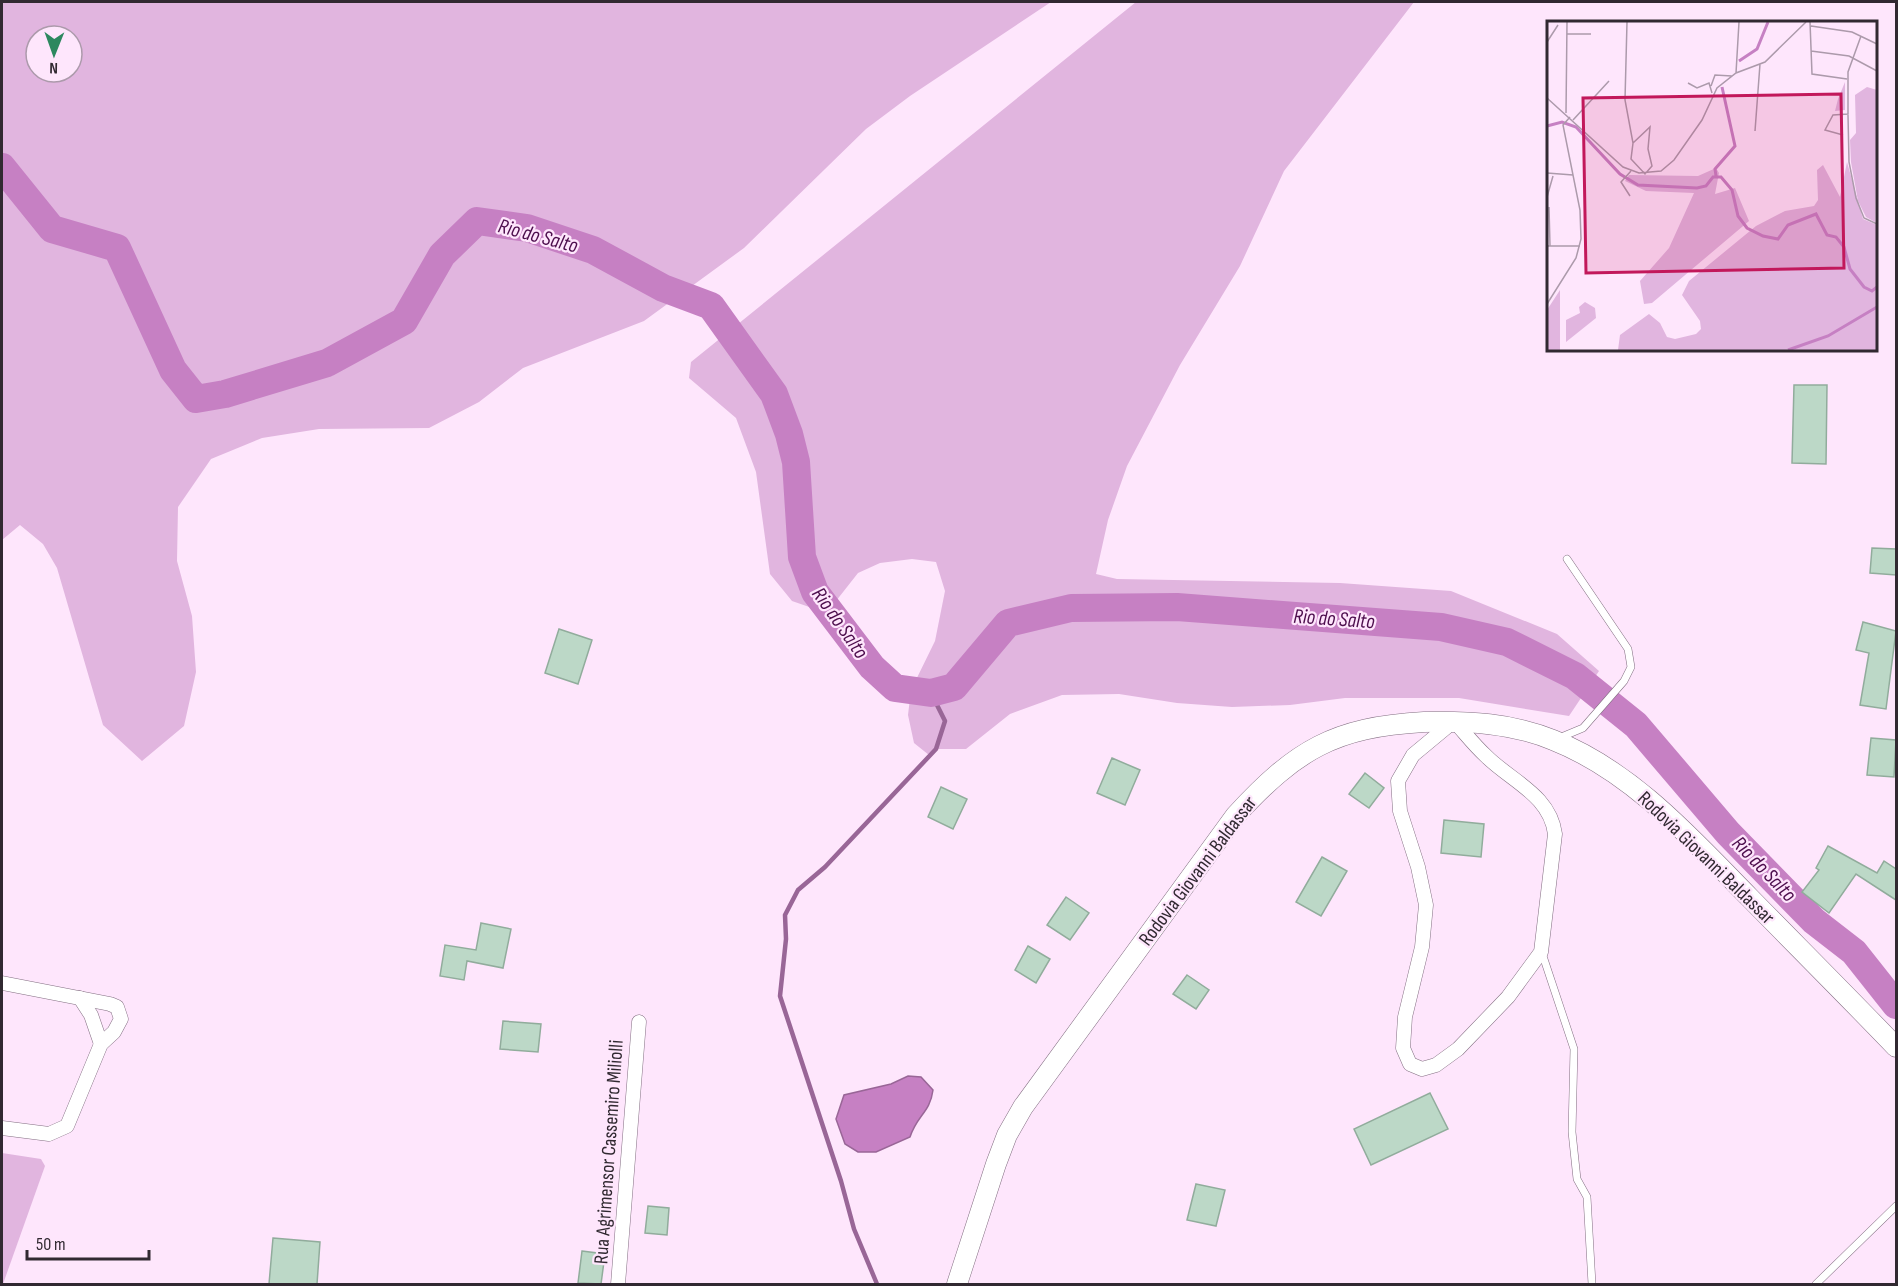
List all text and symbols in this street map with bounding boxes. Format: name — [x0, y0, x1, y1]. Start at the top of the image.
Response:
inset map — [1547, 21, 1877, 351]
north arrow — [24, 24, 84, 84]
text: N — [49, 58, 58, 77]
water label: Rio do Salto — [495, 213, 581, 259]
water label: Rio do Salto — [806, 583, 874, 664]
water label: Rio do Salto — [1293, 604, 1376, 634]
street label: Rodovia Giovanni Baldassar — [1633, 786, 1780, 930]
street label: Rodovia Giovanni Baldassar — [1134, 791, 1262, 951]
water label: Rio do Salto — [1727, 831, 1802, 907]
street label: Rua Agrimensor Cassemiro Miliolli — [589, 1039, 629, 1265]
scale bar — [27, 1223, 148, 1261]
text: 50 m — [36, 1234, 66, 1255]

